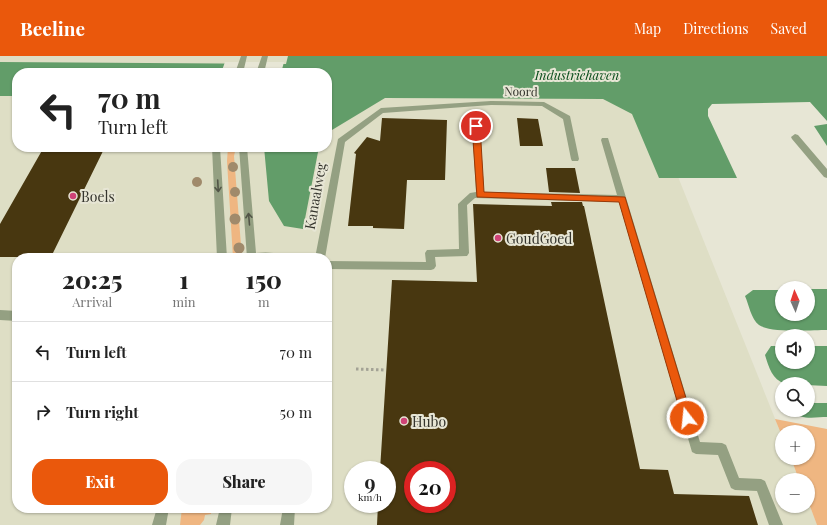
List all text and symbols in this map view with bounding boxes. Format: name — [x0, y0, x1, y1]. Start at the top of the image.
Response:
text: Beeline — [20, 15, 85, 41]
text: Map — [634, 19, 661, 38]
text: Directions — [683, 19, 749, 38]
text: Saved — [771, 19, 807, 38]
water label: Industriehaven — [534, 66, 619, 83]
text: 70 m — [98, 79, 161, 116]
street label: Noord — [504, 83, 538, 99]
icon: left — [32, 84, 84, 136]
pin — [459, 109, 493, 143]
text: Turn left — [98, 115, 168, 139]
icon: arrive — [465, 115, 487, 137]
street label: Kanaalweg — [300, 160, 330, 231]
one-way arrow — [215, 179, 222, 192]
place label: Boels — [81, 187, 115, 206]
marker: Boels — [68, 191, 78, 201]
one-way arrow — [246, 213, 253, 226]
place label: GoudGoed — [506, 229, 572, 248]
marker: GoudGoed — [493, 233, 503, 243]
text: 20:25 — [62, 263, 122, 295]
text: 1 — [179, 263, 189, 295]
text: 150 — [246, 263, 282, 295]
north arrow — [775, 281, 815, 321]
map controls — [775, 281, 815, 513]
text: Arrival — [72, 293, 112, 310]
text: min — [172, 293, 196, 310]
text: m — [258, 293, 270, 310]
button: sound — [775, 329, 815, 369]
icon: left — [32, 341, 54, 363]
text: Turn left — [66, 342, 127, 362]
text: 70 m — [280, 342, 312, 362]
button: search — [775, 377, 815, 417]
position arrow — [666, 397, 708, 439]
icon: right — [32, 401, 54, 423]
text: Turn right — [66, 402, 139, 422]
text: 50 m — [280, 402, 312, 422]
place label: Hubo — [412, 412, 446, 431]
marker: Hubo — [399, 416, 409, 426]
button: + — [775, 425, 815, 465]
button: Exit — [32, 459, 168, 505]
button: Share — [176, 459, 312, 505]
speed limit sign: 20 — [404, 461, 456, 513]
text: 9 — [364, 468, 376, 495]
button: − — [775, 473, 815, 513]
text: km/h — [358, 490, 382, 504]

